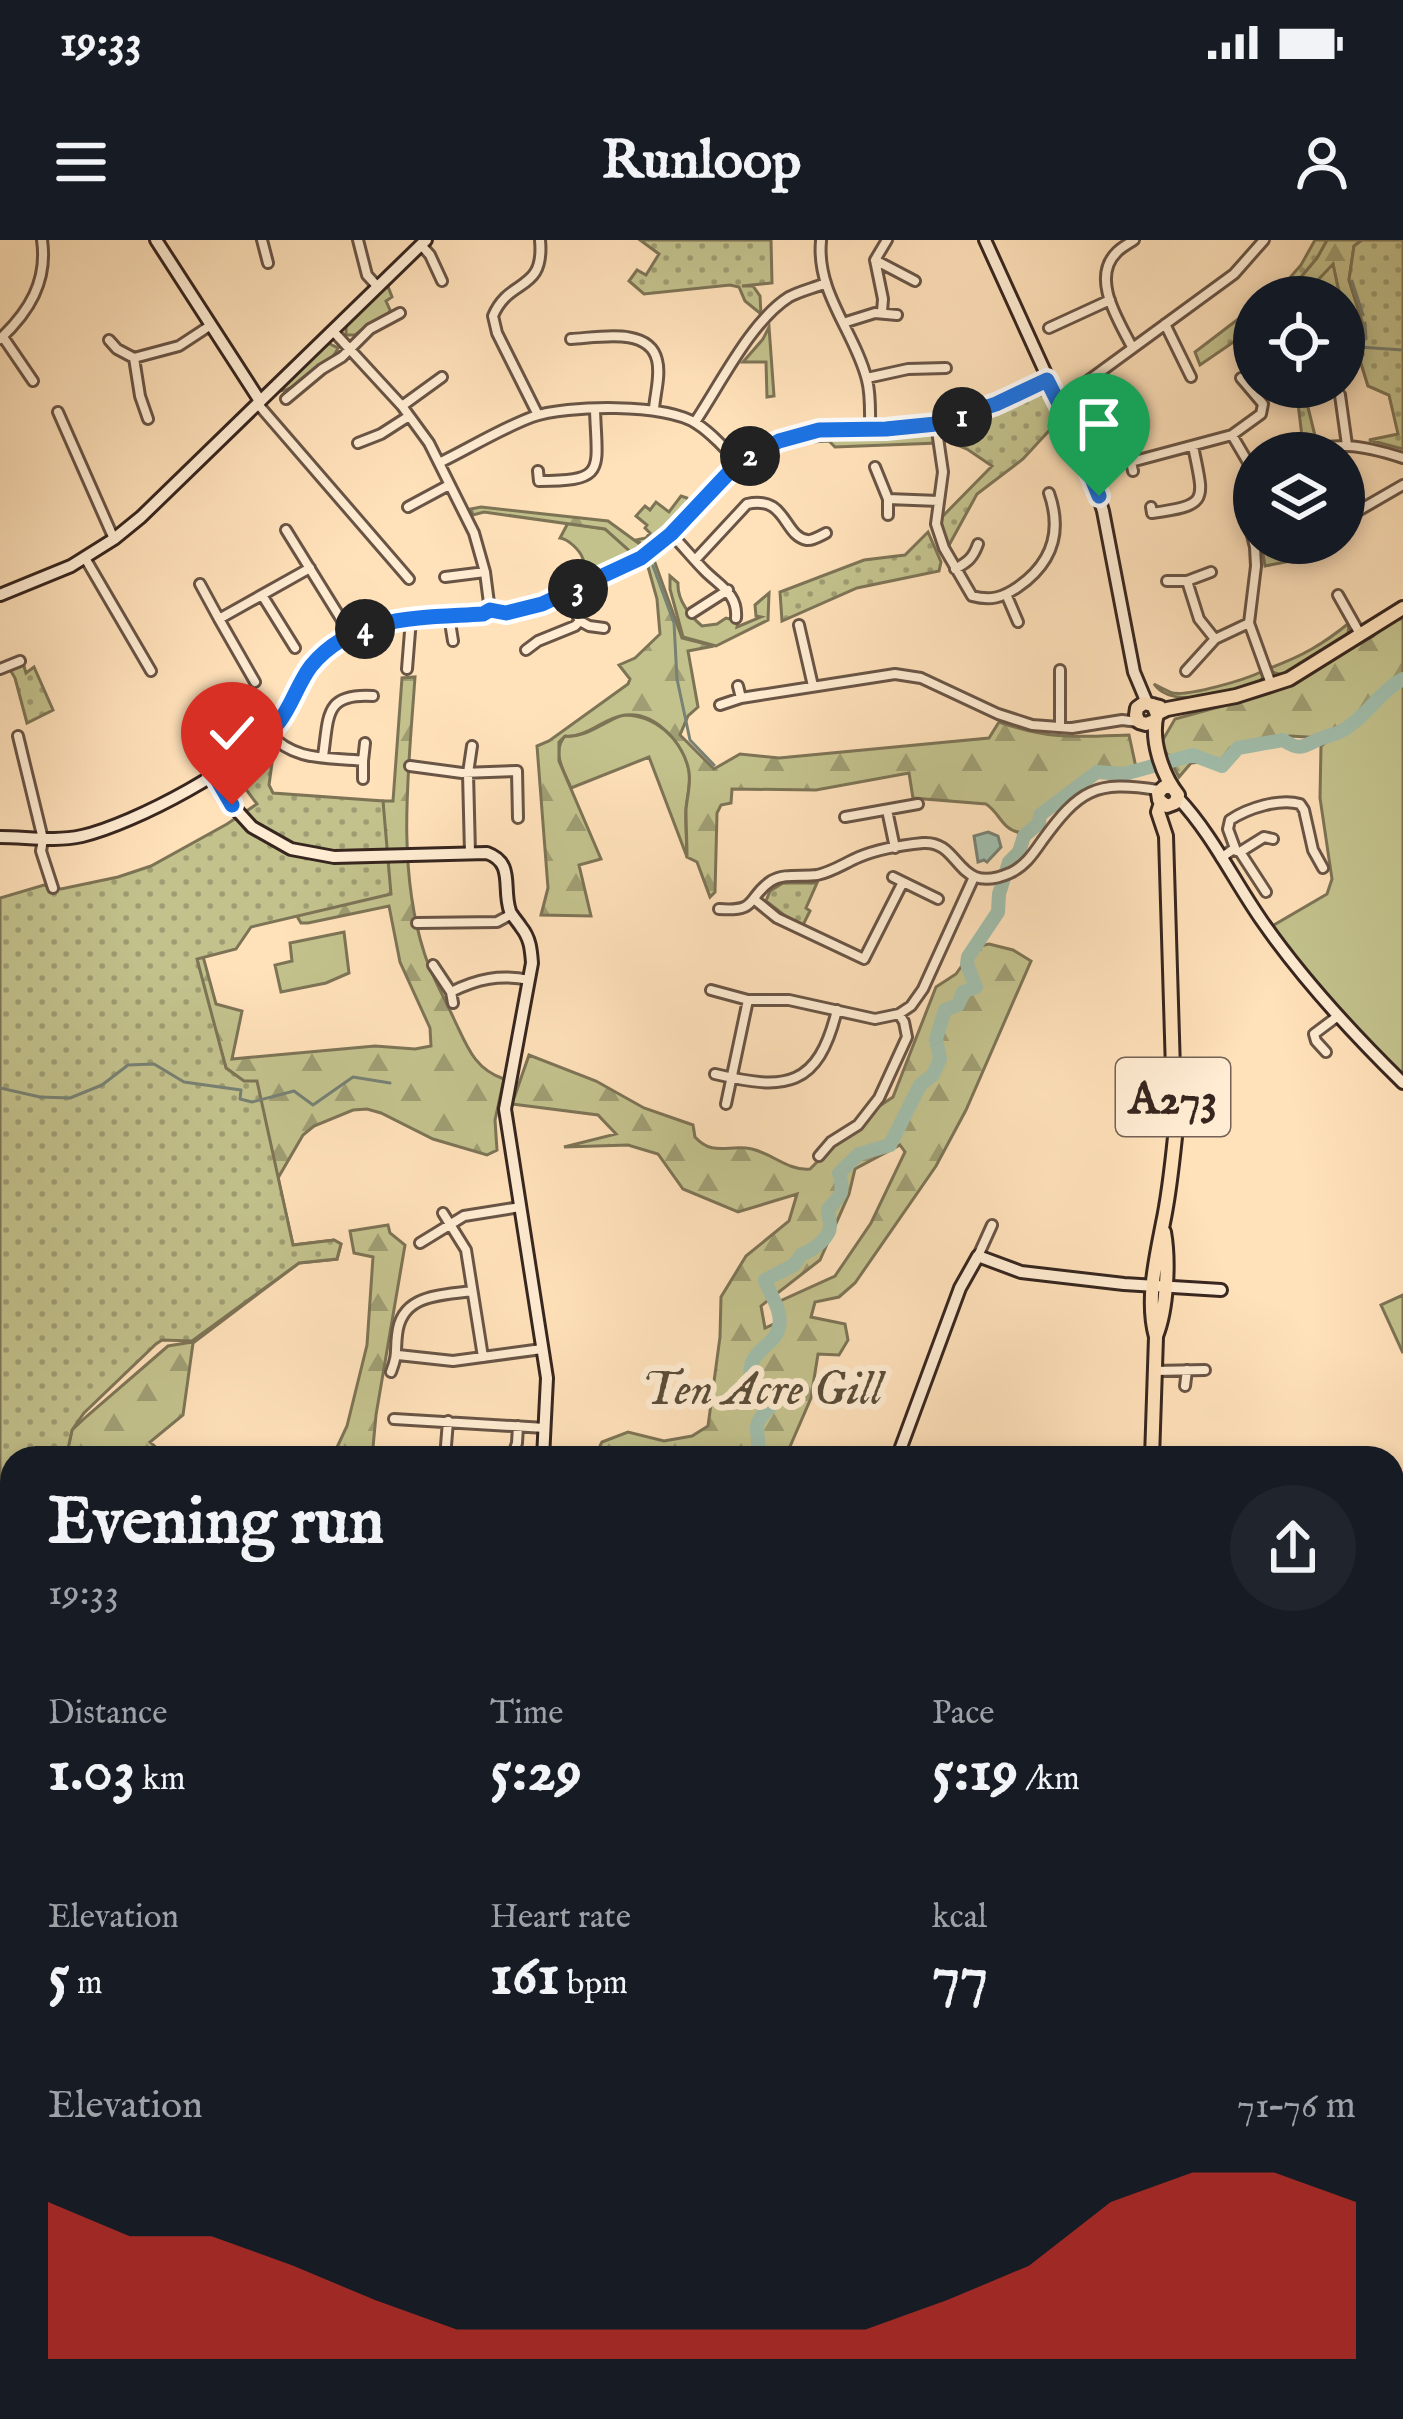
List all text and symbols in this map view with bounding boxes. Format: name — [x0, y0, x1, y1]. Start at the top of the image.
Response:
text: 19:33 — [60, 14, 142, 71]
text: Runloop — [602, 128, 801, 197]
icon: menu — [48, 129, 114, 195]
icon: person — [1289, 129, 1355, 195]
map controls — [1233, 276, 1365, 564]
button: locate — [1233, 276, 1365, 408]
pin — [1048, 373, 1150, 496]
pin: 1 — [932, 387, 992, 447]
icon: arrive — [1066, 391, 1132, 457]
text: 1 — [956, 396, 968, 438]
pin: 2 — [720, 426, 780, 486]
button: layers — [1233, 432, 1365, 564]
text: 2 — [742, 435, 758, 477]
pin: 3 — [548, 559, 608, 619]
text: 3 — [572, 568, 584, 610]
pin: 4 — [335, 599, 395, 659]
text: 4 — [357, 608, 373, 650]
pin — [181, 682, 283, 805]
icon: check — [199, 700, 265, 766]
road number: A273 — [1116, 1058, 1230, 1136]
park label: Ten Acre Gill — [642, 1361, 886, 1421]
text: Evening run — [48, 1482, 384, 1566]
button: share — [1230, 1485, 1356, 1611]
text: 19:33 — [48, 1569, 119, 1618]
text: Distance — [48, 1693, 167, 1735]
text: Time — [490, 1693, 563, 1735]
text: Pace — [932, 1693, 994, 1735]
text: 1.03 — [48, 1735, 135, 1811]
text: 5:29 — [490, 1735, 582, 1811]
text: 5:19 — [932, 1735, 1018, 1811]
text: km — [135, 1759, 185, 1801]
text: /km — [1018, 1759, 1080, 1801]
text: Elevation — [48, 1897, 179, 1939]
text: Heart rate — [490, 1897, 631, 1939]
text: kcal — [932, 1897, 987, 1939]
text: 5 — [48, 1939, 70, 2015]
text: 161 — [490, 1939, 560, 2015]
text: 77 — [932, 1939, 988, 2015]
text: m — [70, 1963, 102, 2005]
text: bpm — [560, 1963, 628, 2005]
text: Elevation — [48, 2082, 203, 2131]
text: 71–76 m — [1237, 2082, 1356, 2131]

